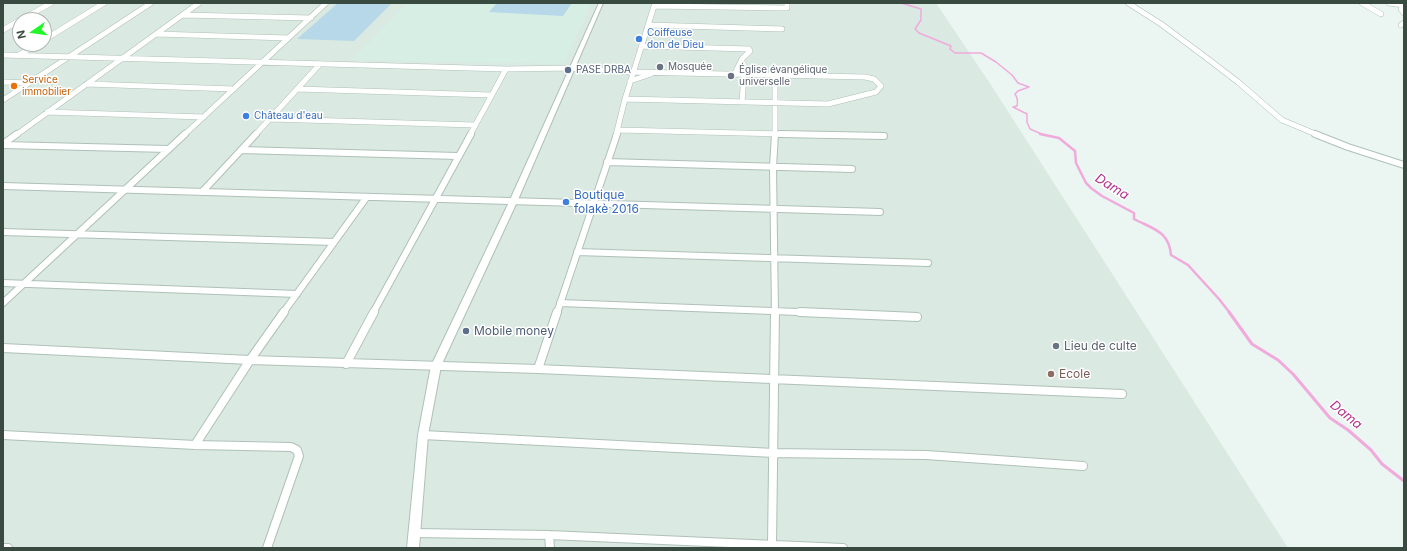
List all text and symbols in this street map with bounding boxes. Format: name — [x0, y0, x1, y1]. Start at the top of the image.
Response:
north arrow — [12, 12, 52, 52]
place label: Coiffeuse don de Dieu — [647, 27, 704, 50]
text: N — [14, 29, 29, 40]
marker: Coiffeuse don de Dieu — [634, 34, 644, 44]
place label: Mosquée — [668, 61, 712, 73]
marker: Mosquée — [655, 62, 665, 72]
place label: PASE DRBA — [576, 64, 631, 76]
place label: Église évangélique universelle — [739, 64, 827, 88]
marker: PASE DRBA — [563, 65, 573, 75]
marker: Église évangélique universelle — [726, 71, 736, 81]
place label: Service immobilier — [22, 74, 71, 98]
marker: Service immobilier — [9, 81, 19, 91]
place label: Château d'eau — [254, 110, 323, 122]
marker: Château d'eau — [241, 111, 251, 121]
water label: Dama — [1092, 171, 1132, 203]
place label: Boutique folakè 2016 — [574, 188, 639, 216]
marker: Boutique folakè 2016 — [561, 197, 571, 207]
place label: Mobile money — [474, 324, 554, 338]
marker: Mobile money — [461, 326, 471, 336]
place label: Lieu de culte — [1064, 339, 1137, 353]
marker: Lieu de culte — [1051, 341, 1061, 351]
place label: Ecole — [1059, 367, 1090, 381]
marker: Ecole — [1046, 369, 1056, 379]
water label: Dama — [1327, 397, 1365, 433]

